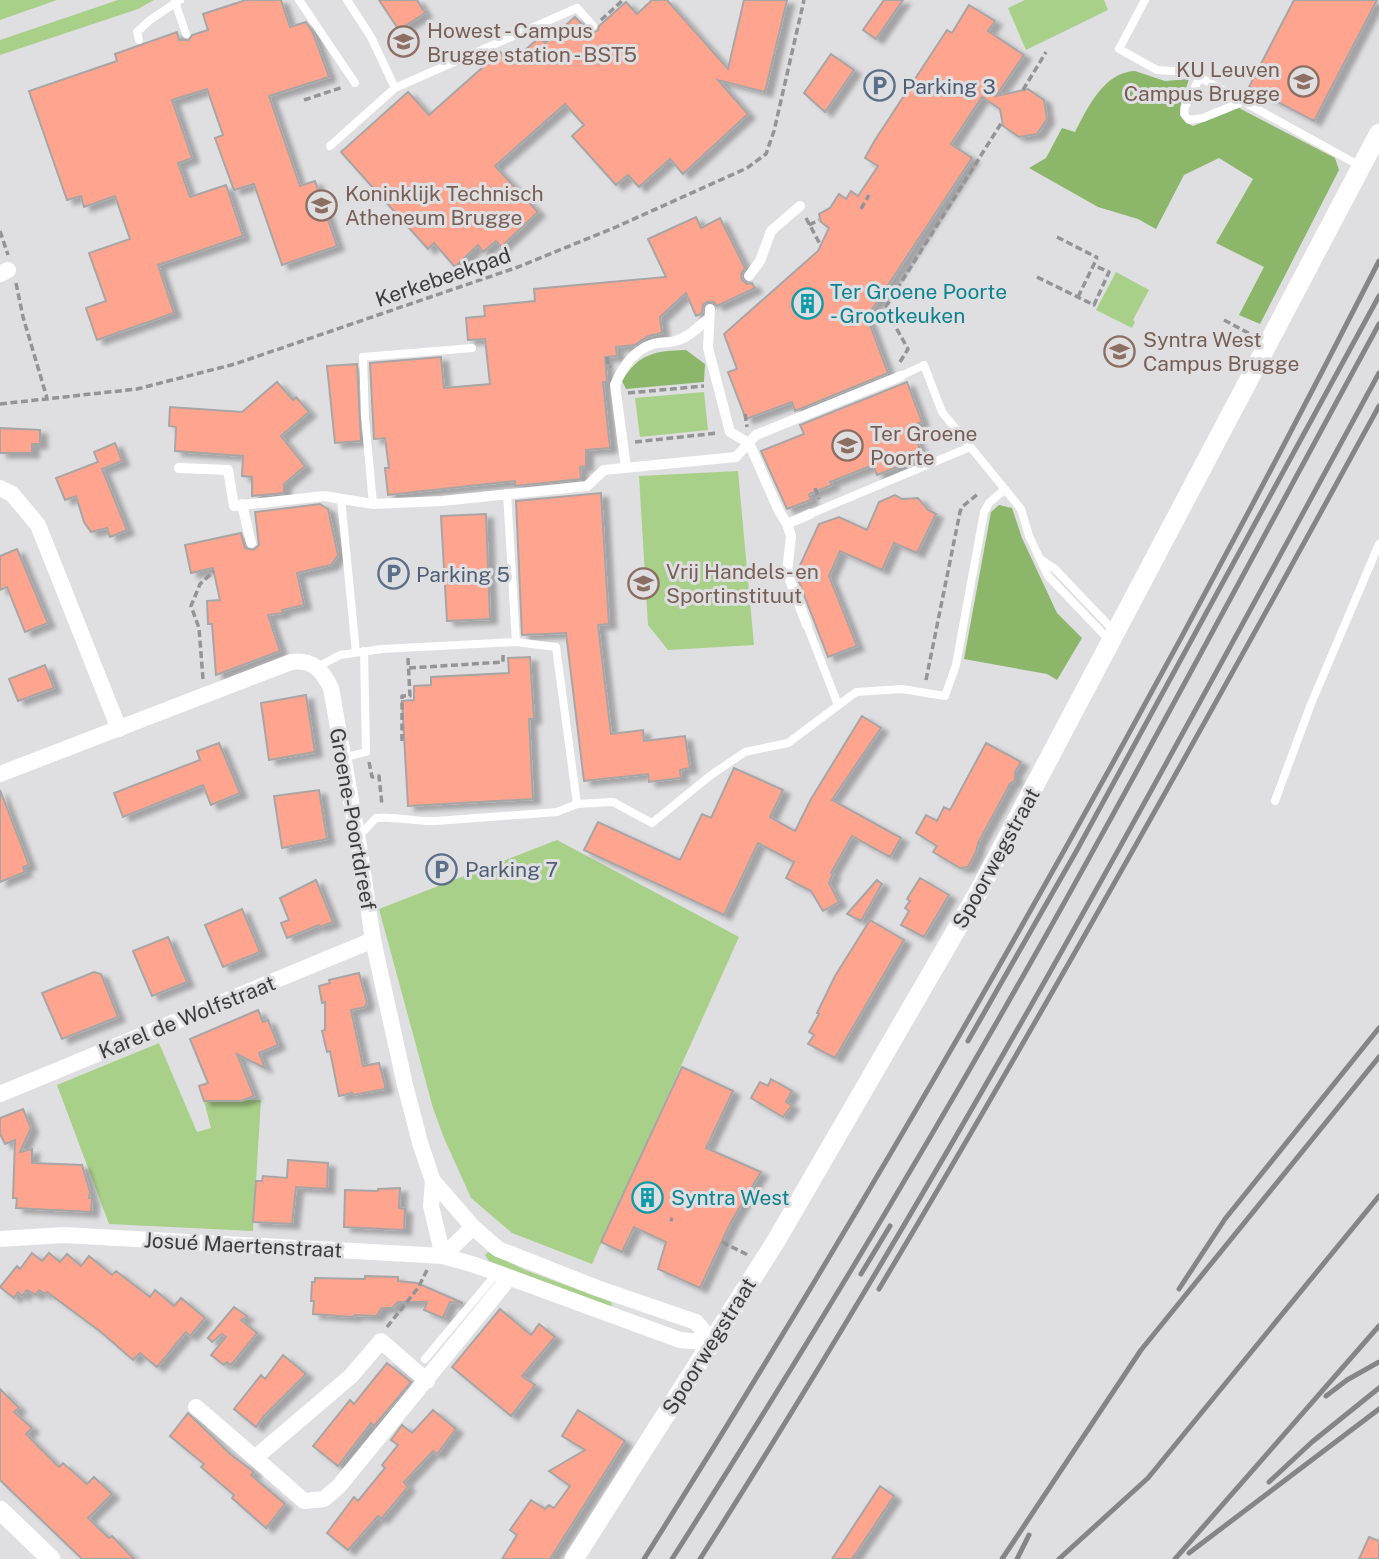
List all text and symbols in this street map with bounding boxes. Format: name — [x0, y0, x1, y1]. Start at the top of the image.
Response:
place label: Howest - Campus Brugge station - BST5 — [427, 18, 637, 67]
school or university icon: Howest - Campus Brugge station - BST5 — [387, 25, 421, 59]
place label: KU Leuven Campus Brugge — [1124, 57, 1280, 106]
school or university icon: KU Leuven Campus Brugge — [1286, 64, 1320, 98]
parking icon: Parking 3 — [862, 69, 896, 103]
place label: Parking 3 — [902, 74, 996, 99]
place label: Koninklijk Technisch Atheneum Brugge — [345, 181, 544, 230]
school or university icon: Koninklijk Technisch Atheneum Brugge — [305, 188, 339, 222]
street label: Kerkebeekpad — [372, 242, 514, 312]
place label: Ter Groene Poorte - Grootkeuken — [830, 279, 1007, 328]
building icon: Ter Groene Poorte - Grootkeuken — [790, 286, 824, 320]
place label: Syntra West Campus Brugge — [1143, 327, 1299, 376]
school or university icon: Syntra West Campus Brugge — [1103, 334, 1137, 368]
place label: Ter Groene Poorte — [870, 421, 977, 470]
school or university icon: Ter Groene Poorte — [830, 428, 864, 462]
parking icon: Parking 5 — [376, 557, 410, 591]
place label: Vrij Handels- en Sportinstituut — [666, 559, 819, 608]
place label: Parking 5 — [416, 562, 510, 587]
school or university icon: Vrij Handels- en Sportinstituut — [626, 566, 660, 600]
street label: Groene-Poortdreef — [325, 726, 381, 912]
street label: Spoorwegstraat — [947, 783, 1045, 933]
parking icon: Parking 7 — [425, 852, 459, 886]
place label: Parking 7 — [465, 857, 558, 882]
street label: Karel de Wolfstraat — [95, 970, 279, 1064]
building icon: Syntra West — [631, 1180, 665, 1214]
place label: Syntra West — [671, 1185, 790, 1210]
street label: Josué Maertenstraat — [143, 1227, 343, 1263]
street label: Spoorwegstraat — [657, 1273, 761, 1419]

